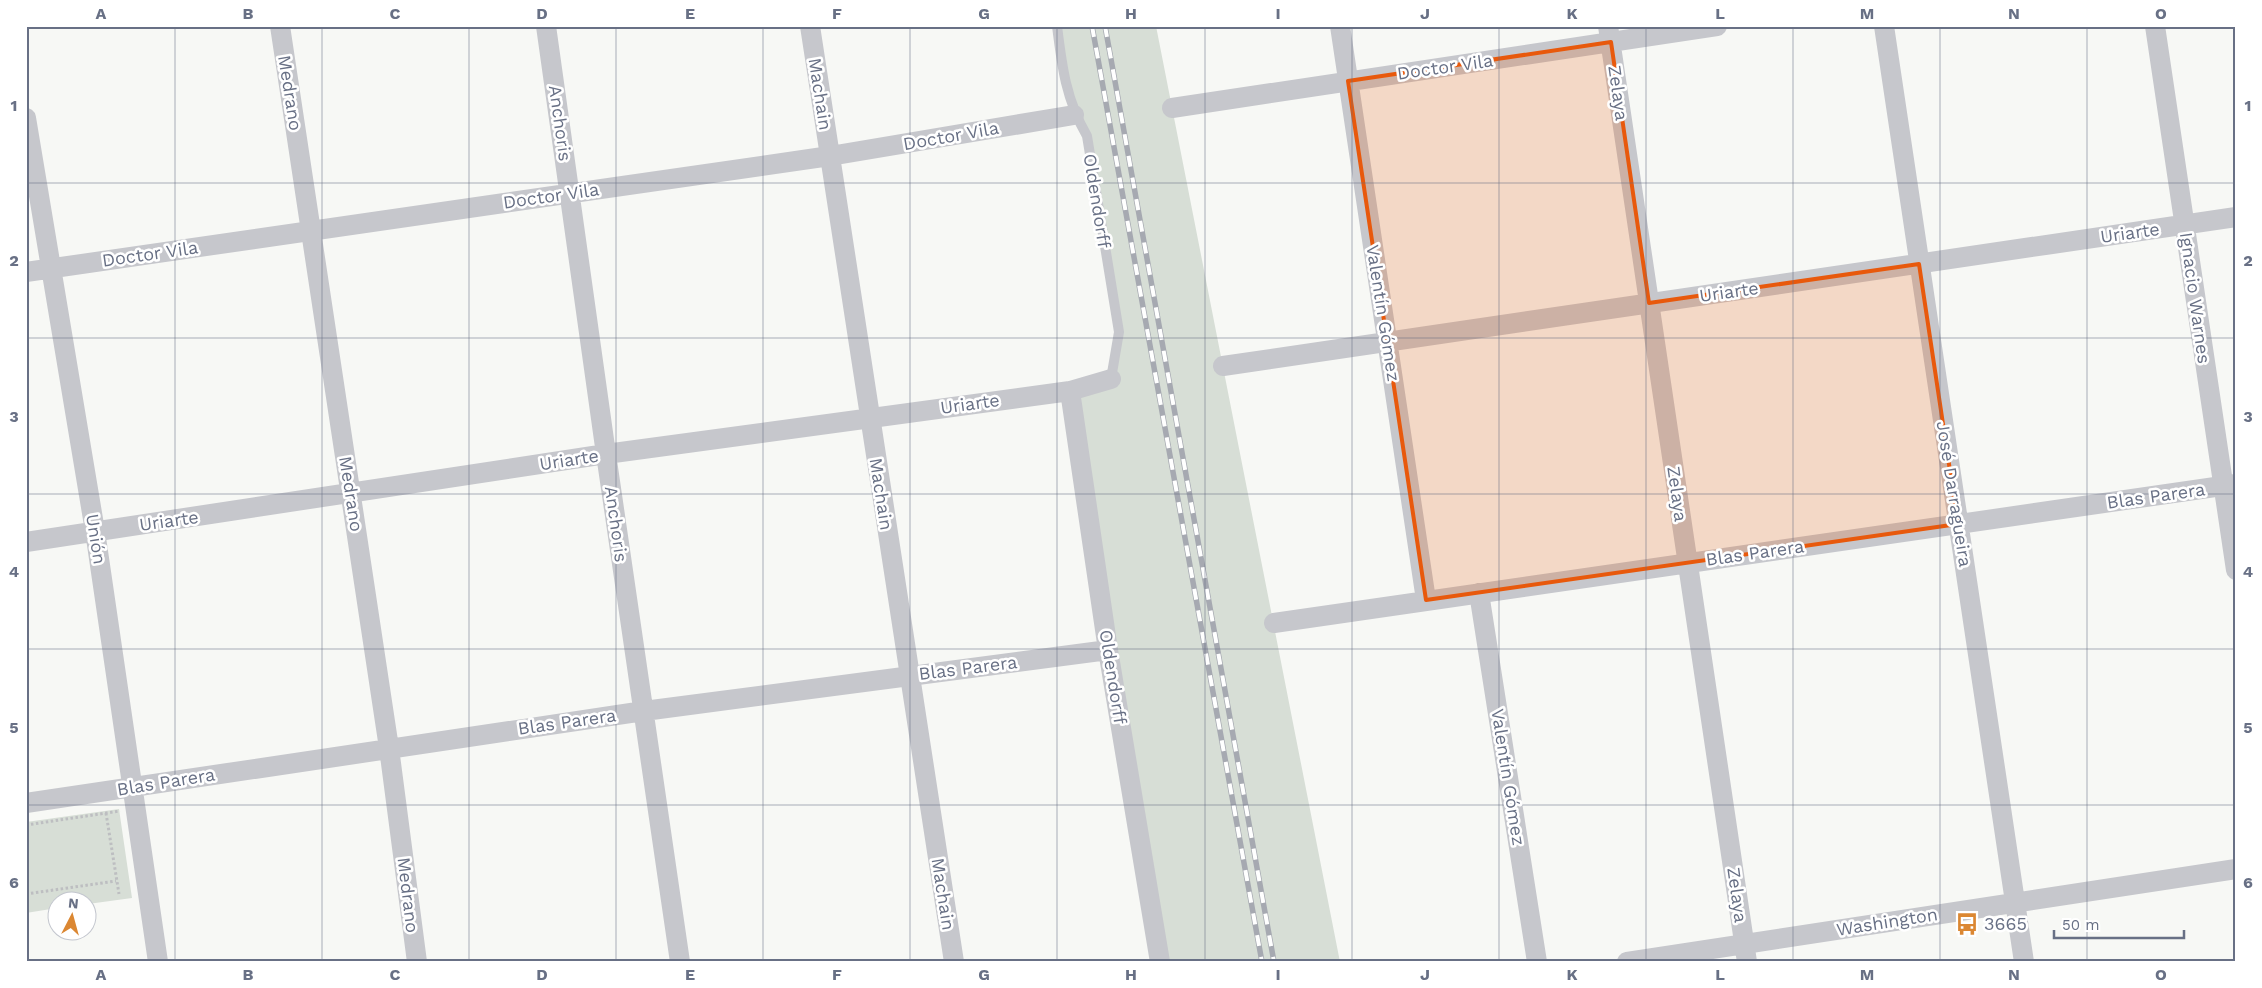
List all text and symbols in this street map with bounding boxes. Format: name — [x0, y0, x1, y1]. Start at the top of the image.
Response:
text: A — [96, 4, 107, 23]
text: B — [243, 4, 254, 23]
text: C — [390, 4, 401, 23]
text: D — [536, 4, 548, 23]
text: E — [685, 4, 695, 23]
text: F — [832, 4, 842, 23]
text: G — [978, 4, 990, 23]
text: H — [1125, 4, 1137, 23]
text: I — [1275, 4, 1281, 23]
text: J — [1420, 4, 1430, 23]
text: K — [1566, 4, 1578, 23]
text: L — [1715, 4, 1725, 23]
text: M — [1860, 4, 1874, 23]
text: N — [2008, 4, 2020, 23]
text: O — [2155, 4, 2167, 23]
street label: Doctor Vila — [1396, 49, 1494, 84]
street label: Medrano — [274, 54, 307, 132]
street label: Machain — [804, 56, 837, 132]
street label: Zelaya — [1604, 64, 1633, 122]
street label: Anchoris — [545, 84, 576, 162]
text: 1 — [11, 96, 17, 115]
text: 1 — [2245, 96, 2251, 115]
street label: Doctor Vila — [901, 117, 1000, 154]
street label: Oldendorff — [1080, 152, 1115, 250]
street label: Doctor Vila — [502, 178, 600, 213]
street label: Uriarte — [2099, 218, 2161, 247]
street label: Ignacio Warnes — [2176, 231, 2215, 365]
street label: Doctor Vila — [101, 236, 199, 271]
street label: Valentín Gómez — [1362, 243, 1405, 383]
text: 2 — [9, 251, 19, 270]
text: 2 — [2243, 251, 2253, 270]
street label: Uriarte — [1698, 277, 1760, 306]
street label: Uriarte — [939, 389, 1001, 418]
text: 3 — [9, 407, 19, 426]
text: 3 — [2243, 407, 2253, 426]
street label: José Darragueira — [1933, 419, 1976, 569]
street label: Uriarte — [538, 444, 600, 475]
street label: Medrano — [335, 455, 368, 533]
street label: Machain — [865, 456, 898, 532]
street label: Zelaya — [1663, 465, 1692, 523]
street label: Blas Parera — [2105, 478, 2206, 513]
street label: Anchoris — [601, 485, 632, 563]
street label: Uriarte — [138, 506, 200, 535]
street label: Unión — [82, 512, 111, 566]
street label: Blas Parera — [1704, 535, 1805, 570]
text: 4 — [9, 562, 19, 581]
text: 4 — [2243, 562, 2253, 581]
street label: Oldendorff — [1096, 628, 1131, 726]
street label: Blas Parera — [918, 651, 1018, 684]
street label: Blas Parera — [516, 704, 617, 739]
street label: Valentín Gómez — [1487, 707, 1530, 847]
text: 5 — [9, 718, 19, 737]
text: 5 — [2243, 718, 2253, 737]
street label: Blas Parera — [115, 763, 216, 800]
street label: Medrano — [393, 856, 424, 934]
street label: Machain — [927, 856, 960, 932]
street label: Zelaya — [1723, 866, 1752, 924]
text: 6 — [9, 873, 19, 892]
text: 6 — [2243, 873, 2253, 892]
north arrow — [48, 890, 98, 940]
text: N — [67, 895, 79, 912]
street label: Washington — [1835, 903, 1939, 940]
scale bar — [2054, 908, 2184, 940]
bus stop icon: 3665 — [1954, 911, 1980, 937]
place label: 3665 — [1984, 913, 2027, 934]
text: 50 m — [2062, 916, 2099, 934]
text: A — [96, 965, 107, 984]
text: B — [243, 965, 254, 984]
text: C — [390, 965, 401, 984]
text: D — [536, 965, 548, 984]
text: E — [685, 965, 695, 984]
text: F — [832, 965, 842, 984]
text: G — [978, 965, 990, 984]
text: H — [1125, 965, 1137, 984]
text: I — [1275, 965, 1281, 984]
text: J — [1420, 965, 1430, 984]
text: K — [1566, 965, 1578, 984]
text: L — [1715, 965, 1725, 984]
text: M — [1860, 965, 1874, 984]
text: N — [2008, 965, 2020, 984]
text: O — [2155, 965, 2167, 984]

